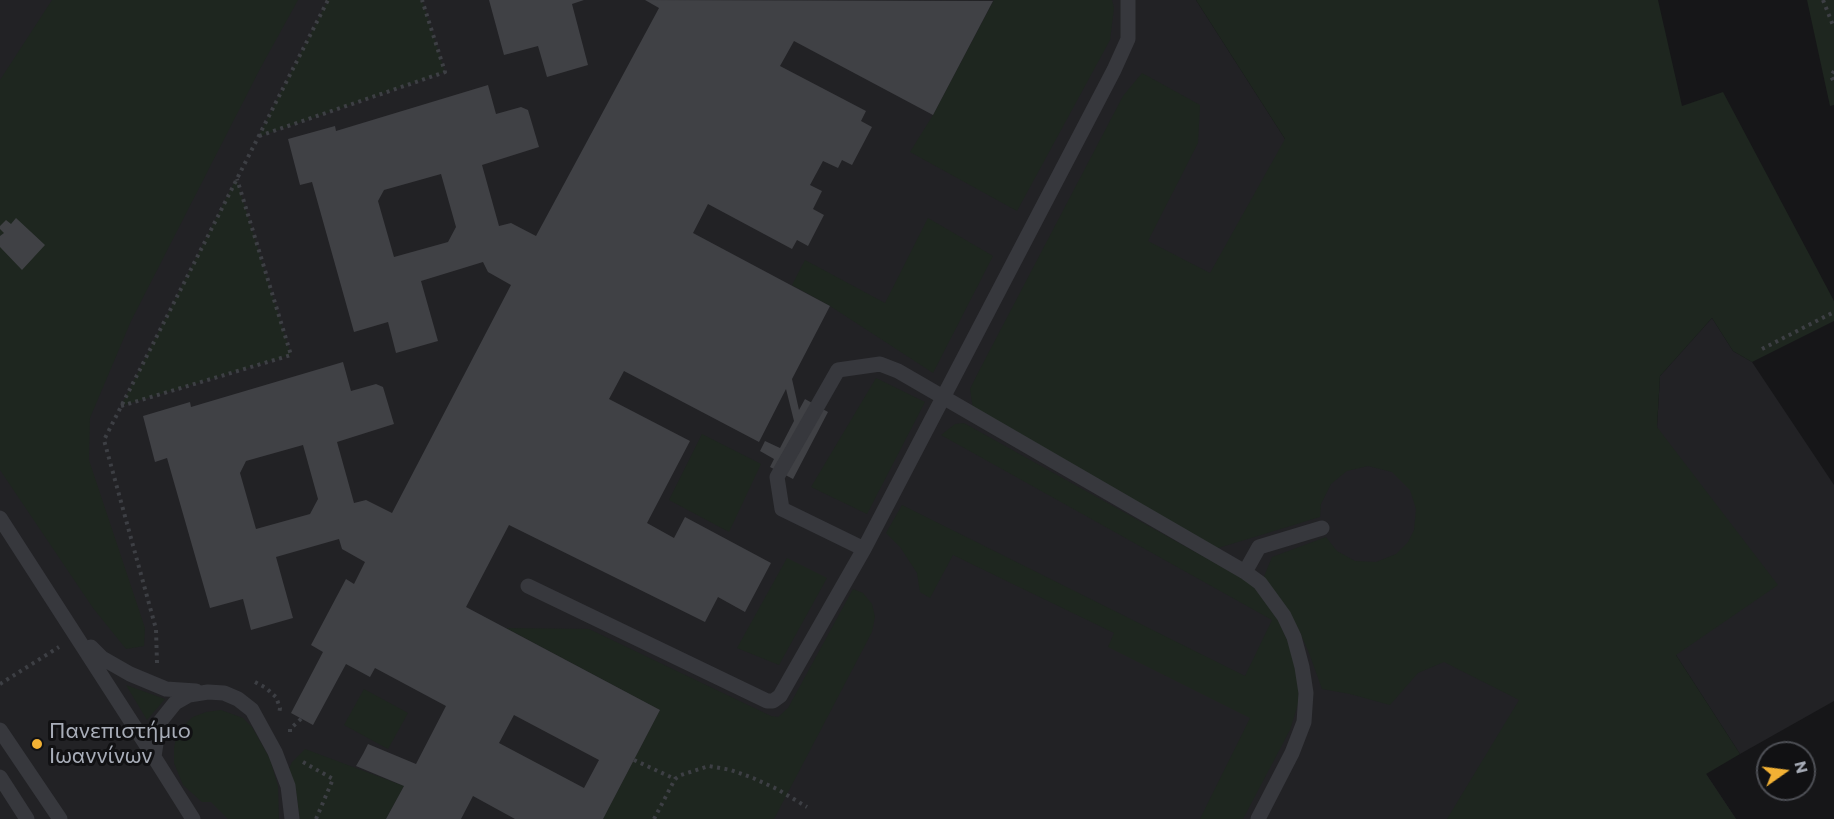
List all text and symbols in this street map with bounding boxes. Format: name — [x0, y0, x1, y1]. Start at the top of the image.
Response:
place label: Πανεπιστήμιο Ιωαννίνων — [49, 718, 191, 770]
marker: Πανεπιστήμιο Ιωαννίνων — [30, 737, 44, 751]
north arrow — [1756, 741, 1816, 801]
text: N — [1791, 759, 1813, 775]

